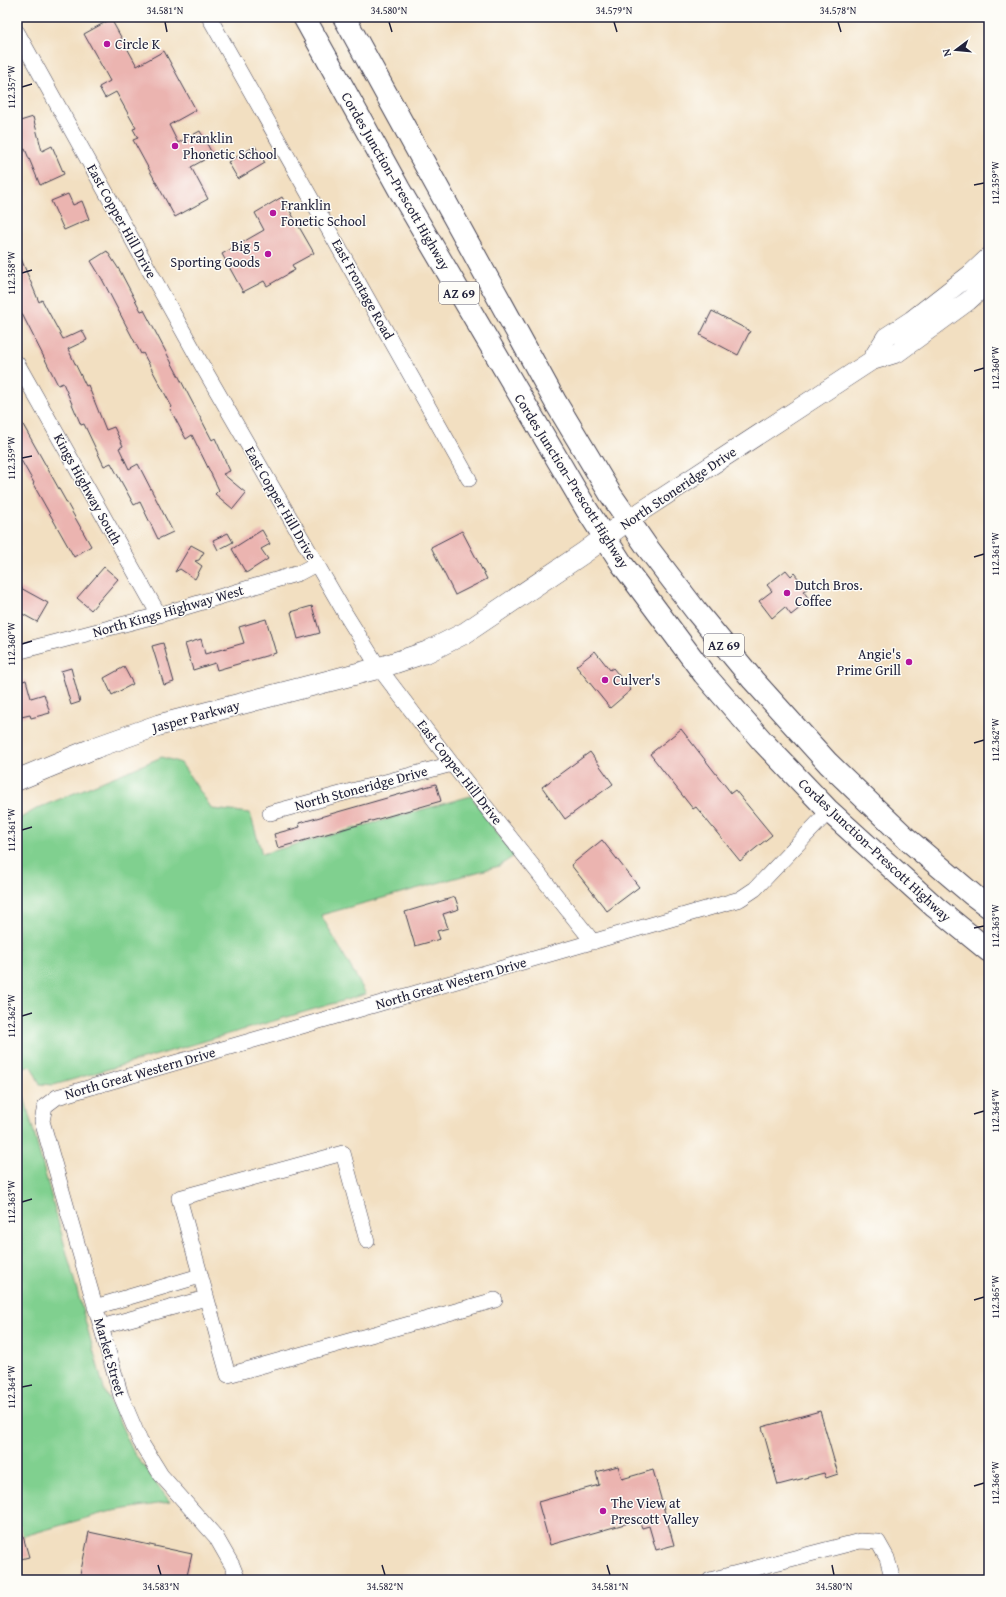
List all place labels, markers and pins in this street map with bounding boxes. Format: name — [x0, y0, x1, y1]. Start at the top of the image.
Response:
place label: Circle K — [115, 34, 161, 54]
marker: Circle K — [102, 39, 112, 49]
place label: Franklin Phonetic School — [183, 128, 277, 164]
marker: Franklin Phonetic School — [170, 141, 180, 151]
place label: Franklin Fonetic School — [281, 195, 366, 231]
marker: Franklin Fonetic School — [268, 208, 278, 218]
place label: Big 5 Sporting Goods — [170, 236, 260, 272]
marker: Big 5 Sporting Goods — [263, 249, 273, 259]
place label: Dutch Bros. Coffee — [795, 575, 863, 611]
marker: Dutch Bros. Coffee — [782, 588, 792, 598]
place label: Angie's Prime Grill — [837, 644, 901, 680]
marker: Angie's Prime Grill — [904, 657, 914, 667]
place label: Culver's — [613, 670, 660, 690]
marker: Culver's — [600, 675, 610, 685]
place label: The View at Prescott Valley — [611, 1493, 699, 1529]
marker: The View at Prescott Valley — [598, 1506, 608, 1516]

